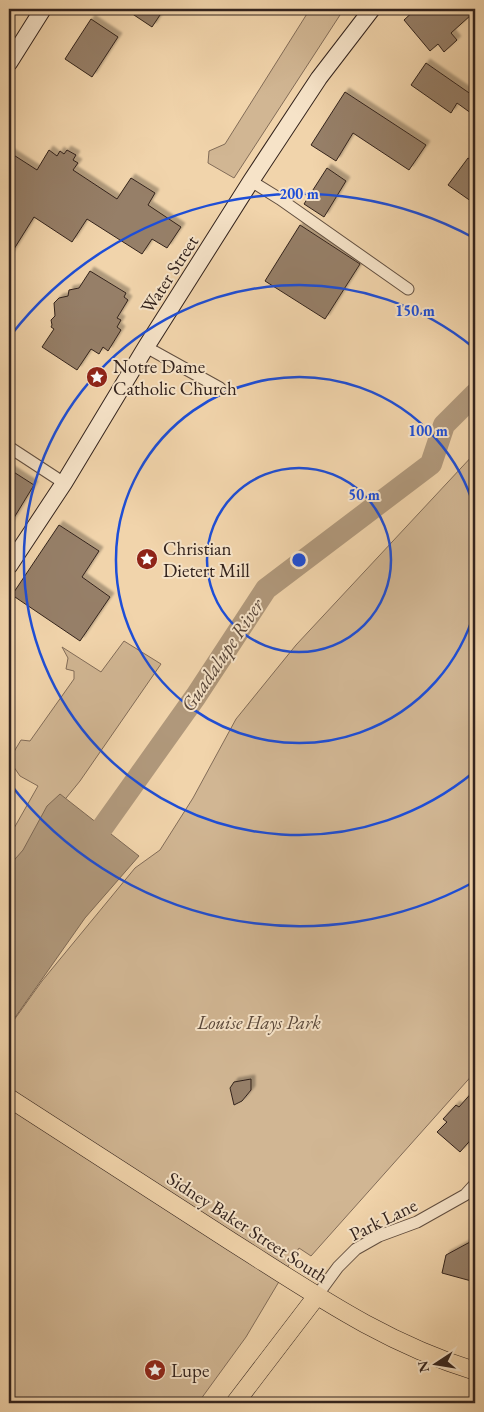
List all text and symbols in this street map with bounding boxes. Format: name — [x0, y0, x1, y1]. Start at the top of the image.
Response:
text: 200 m — [279, 184, 319, 203]
street label: Water Street — [135, 230, 204, 318]
text: 150 m — [395, 301, 435, 320]
place label: Notre Dame Catholic Church — [113, 354, 237, 401]
place icon: Notre Dame Catholic Church — [85, 365, 109, 389]
text: 100 m — [408, 421, 448, 440]
text: 50 m — [348, 485, 380, 504]
place label: Christian Dietert Mill — [163, 536, 250, 583]
place icon: Christian Dietert Mill — [135, 547, 159, 571]
centre of rings — [290, 551, 308, 569]
water label: Guadalupe River — [175, 592, 270, 717]
park label: Louise Hays Park — [196, 1010, 321, 1035]
street label: Sidney Baker Street South — [162, 1166, 333, 1289]
street label: Park Lane — [345, 1192, 421, 1247]
north arrow — [412, 1340, 462, 1390]
place icon: Lupe — [143, 1358, 167, 1382]
place label: Lupe — [171, 1358, 209, 1383]
text: N — [413, 1359, 433, 1374]

